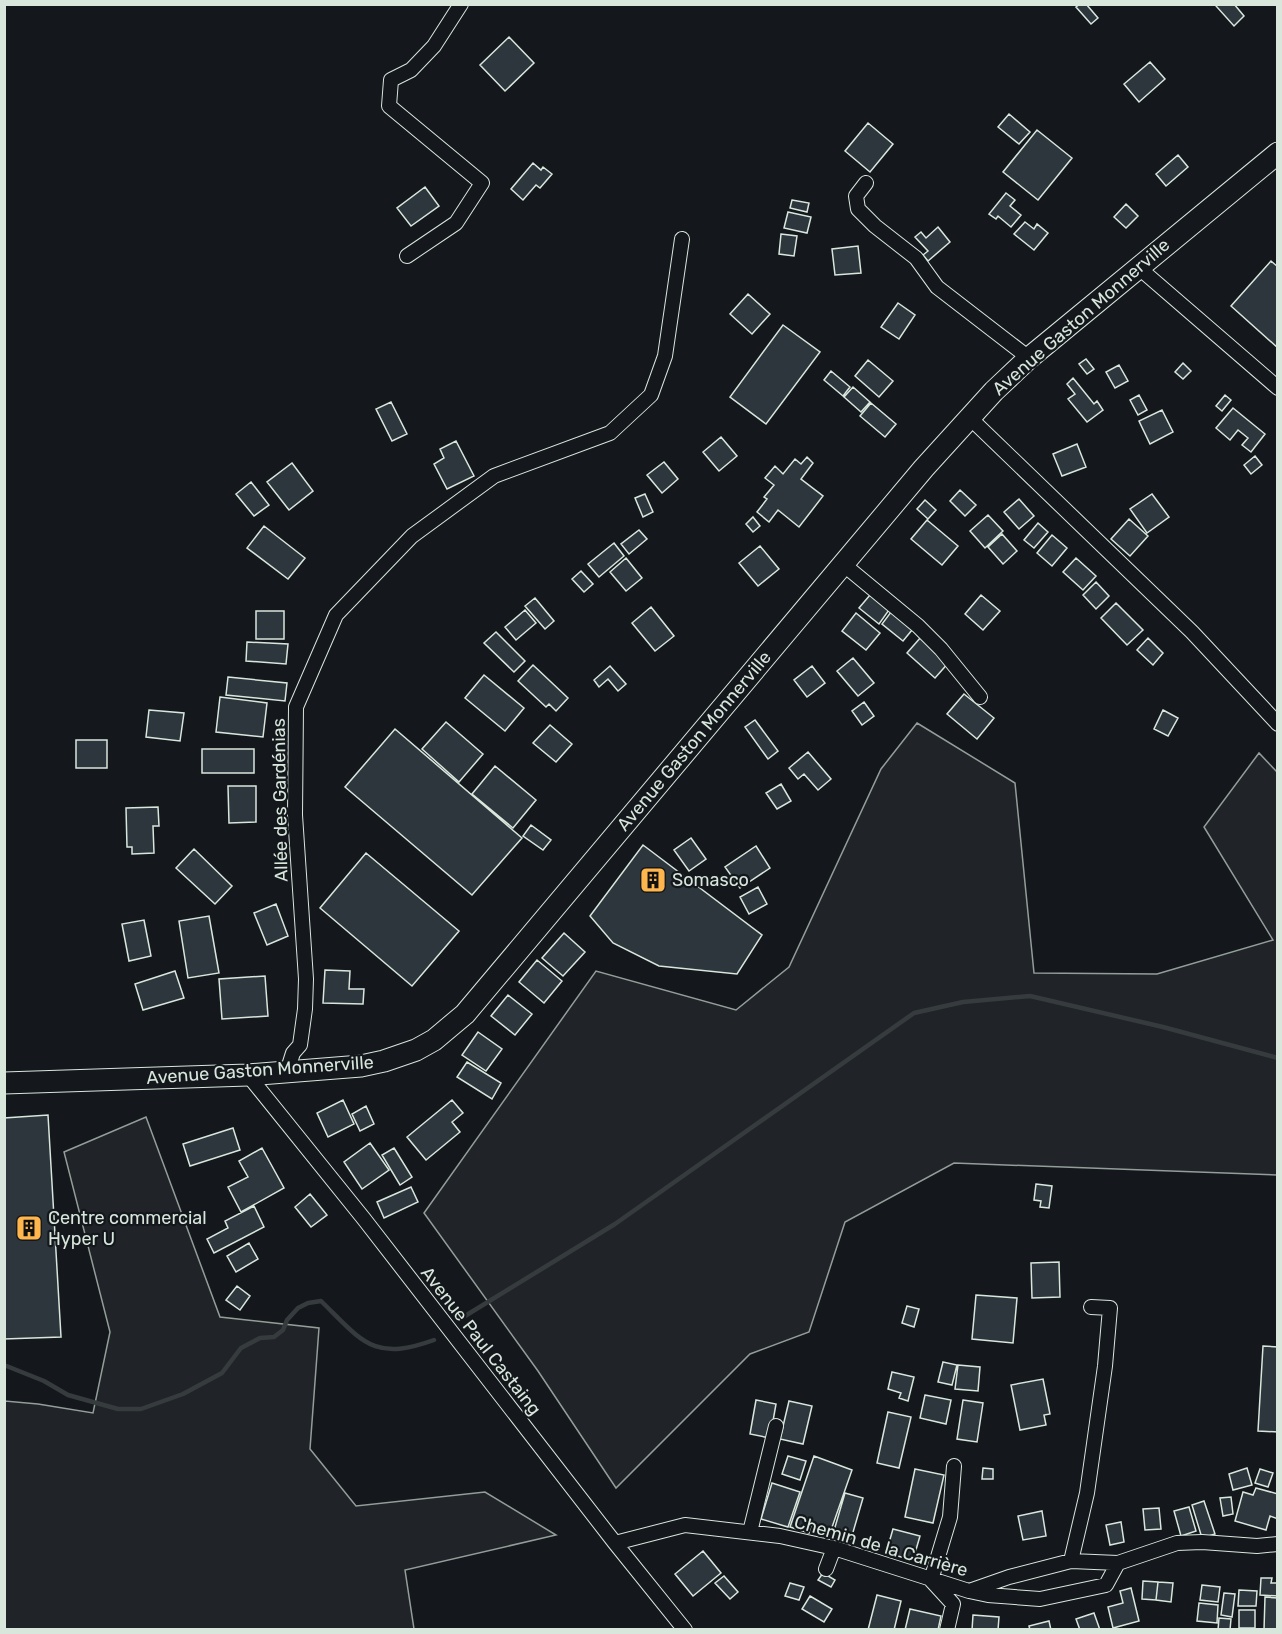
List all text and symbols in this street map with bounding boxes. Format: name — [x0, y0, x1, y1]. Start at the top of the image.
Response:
street label: Avenue Gaston Monnerville — [988, 234, 1174, 400]
street label: Avenue Gaston Monnerville — [612, 647, 776, 835]
street label: Allée des Gardénias — [268, 718, 292, 882]
building icon: Somasco — [638, 865, 668, 895]
place label: Somasco — [672, 869, 749, 891]
street label: Avenue Gaston Monnerville — [145, 1051, 375, 1089]
place label: Centre commercial Hyper U — [48, 1207, 207, 1250]
building icon: Centre commercial Hyper U — [14, 1213, 44, 1243]
street label: Avenue Paul Castaing — [416, 1262, 546, 1420]
street label: Chemin de la Carrière — [792, 1511, 970, 1581]

